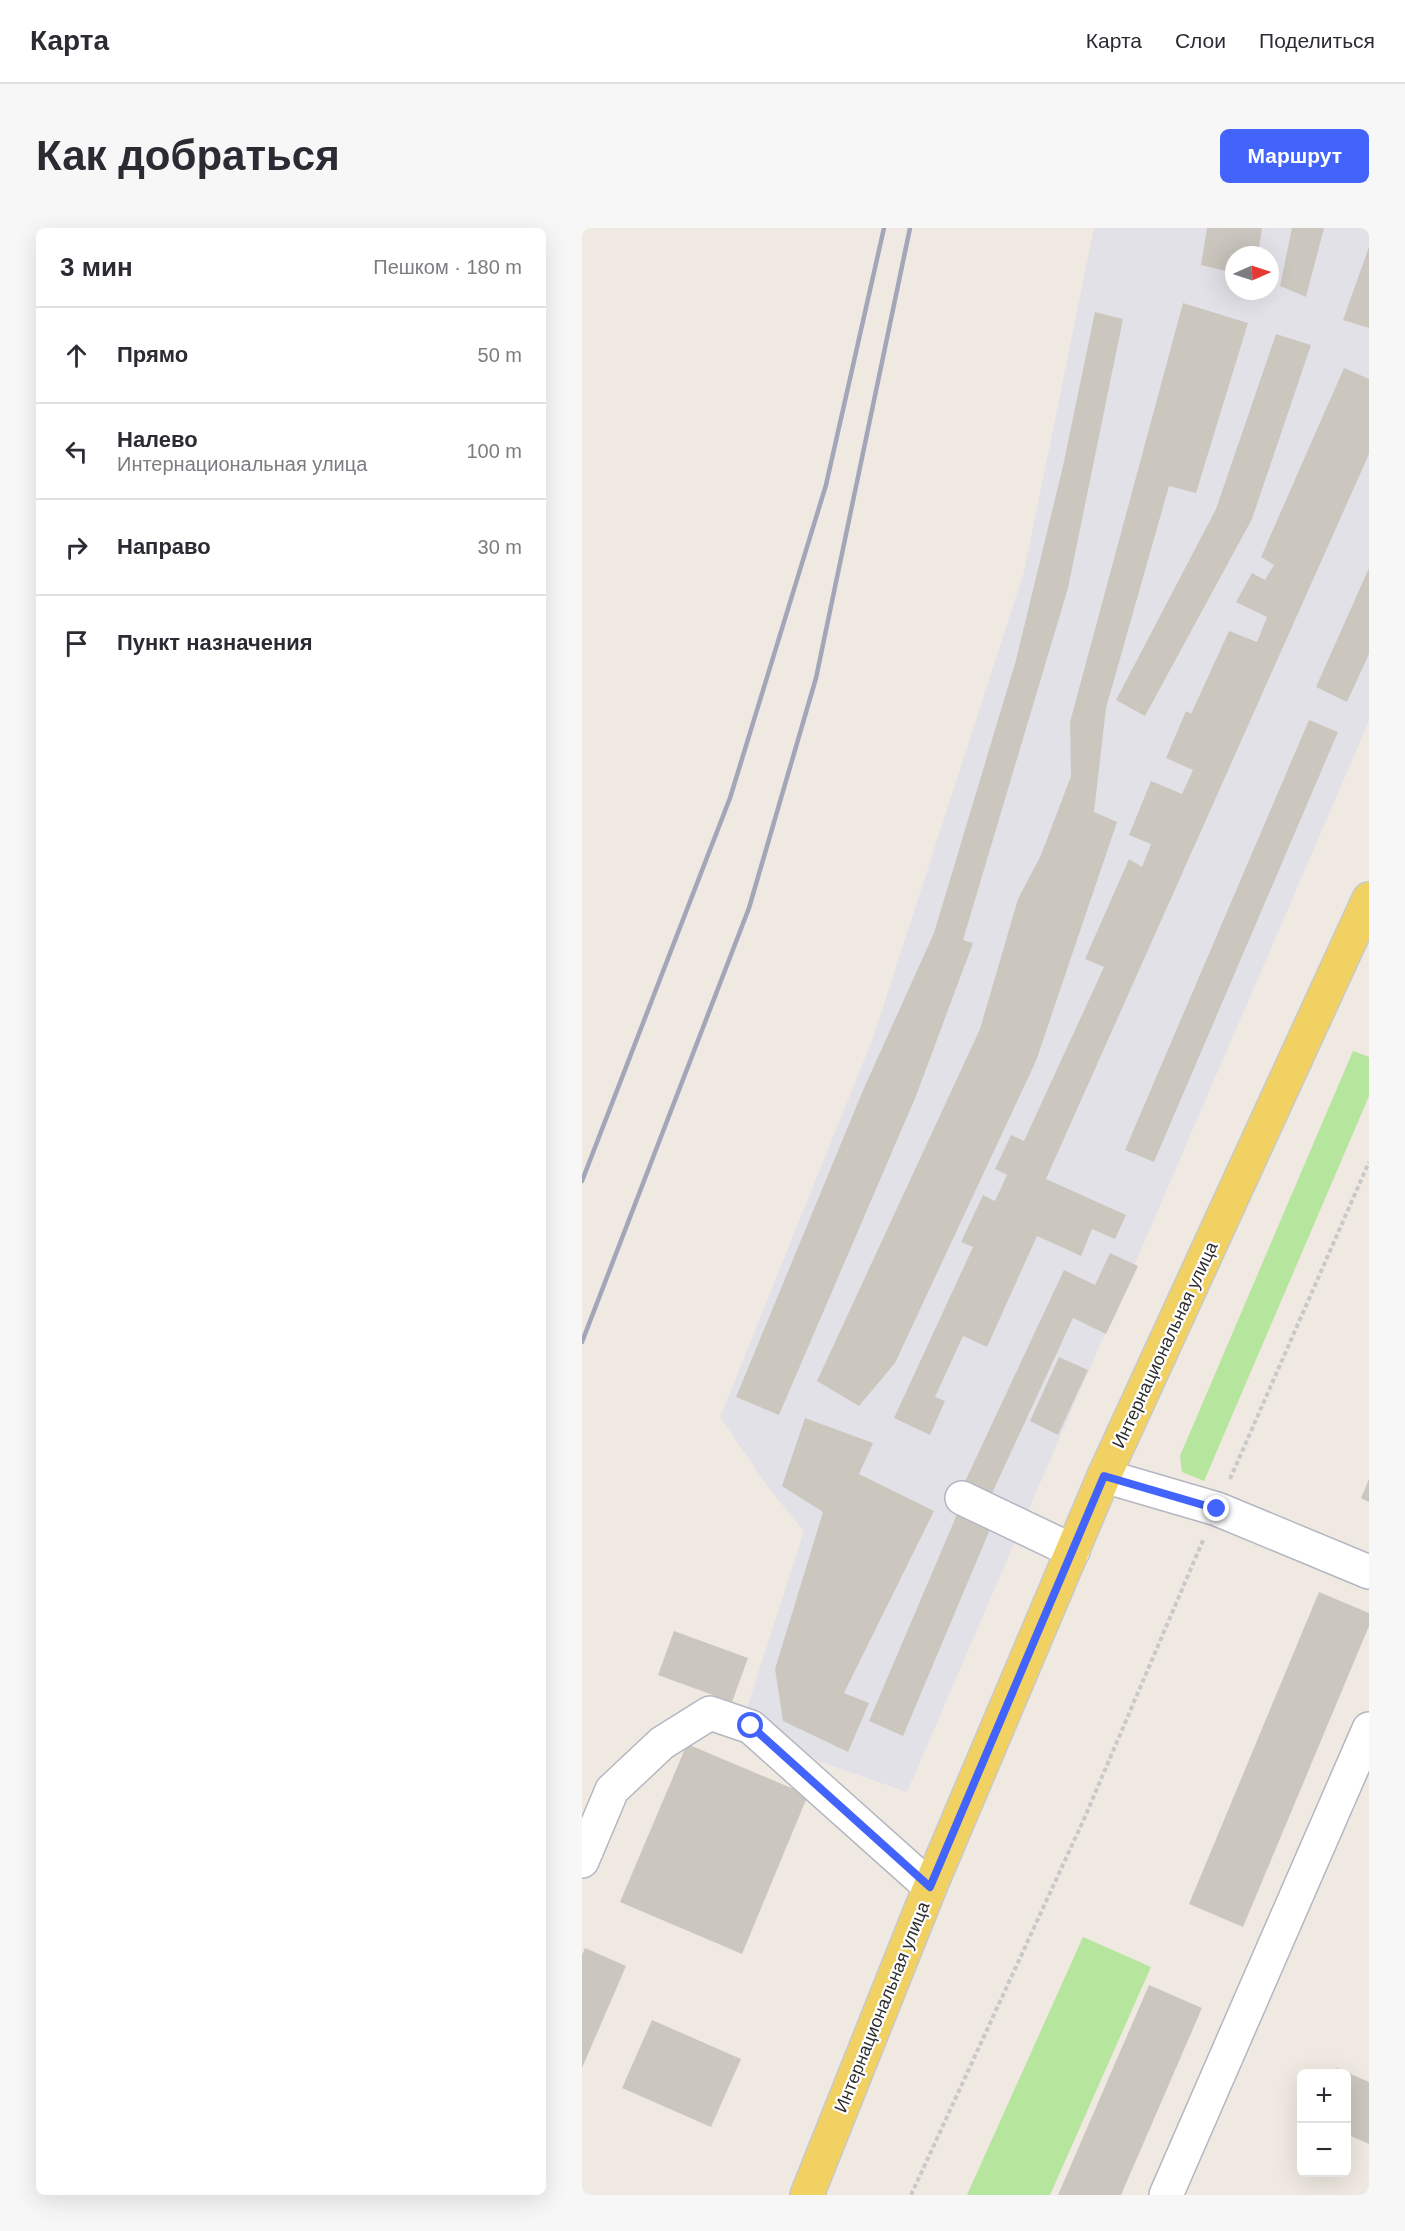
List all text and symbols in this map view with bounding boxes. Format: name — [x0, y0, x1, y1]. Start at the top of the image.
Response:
text: Карта — [30, 25, 109, 56]
text: Карта — [1086, 29, 1142, 52]
text: Слои — [1175, 29, 1226, 52]
text: Поделиться — [1259, 29, 1375, 52]
button: Маршрут — [1220, 129, 1369, 183]
text: Как добраться — [36, 132, 340, 179]
north arrow — [1225, 246, 1279, 300]
text: 3 мин — [60, 252, 133, 282]
text: Пешком · 180 m — [373, 256, 522, 278]
icon: ahead — [60, 339, 93, 372]
text: Прямо — [117, 342, 188, 367]
text: 50 m — [478, 344, 522, 366]
text: Налево — [117, 427, 198, 452]
icon: left — [60, 435, 93, 468]
text: 100 m — [466, 440, 522, 462]
text: Интернациональная улица — [117, 453, 367, 475]
icon: right — [60, 531, 93, 564]
text: Направо — [117, 534, 211, 559]
text: 30 m — [478, 536, 522, 558]
icon: arrive — [60, 627, 93, 660]
text: Пункт назначения — [117, 630, 313, 655]
street label: Интернациональная улица — [1108, 1238, 1222, 1451]
route end — [1203, 1495, 1229, 1521]
route start — [737, 1712, 763, 1738]
street label: Интернациональная улица — [831, 1898, 934, 2115]
map controls — [1297, 2069, 1351, 2177]
button: + — [1297, 2069, 1351, 2123]
button: − — [1297, 2123, 1351, 2177]

